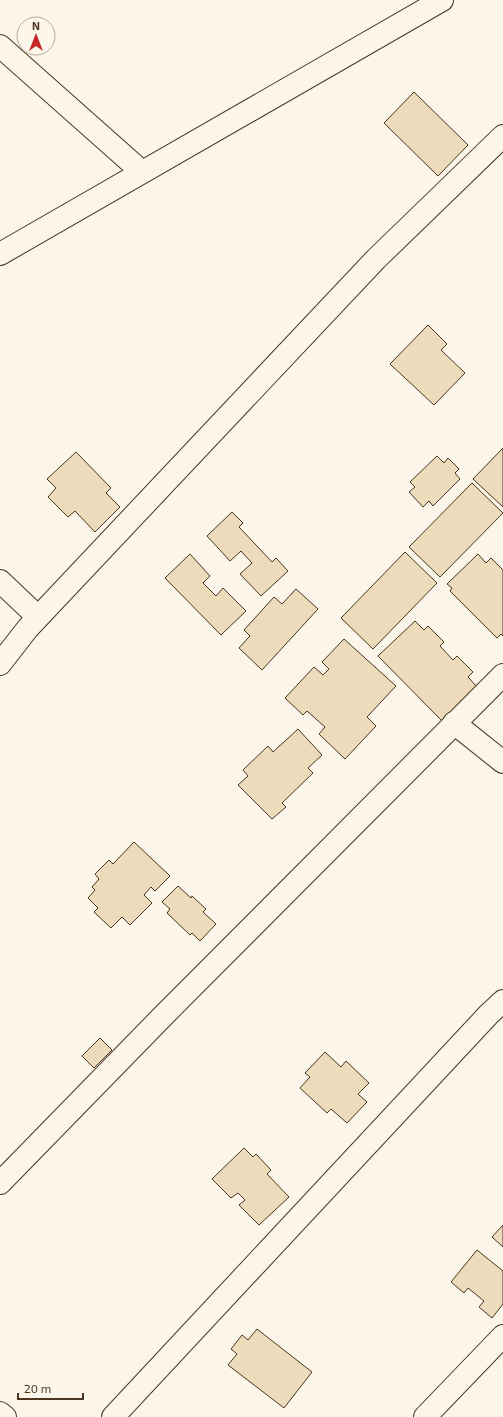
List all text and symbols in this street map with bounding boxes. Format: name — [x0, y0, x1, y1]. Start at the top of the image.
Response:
north arrow — [16, 16, 56, 56]
text: N — [32, 19, 40, 32]
scale bar — [18, 1375, 83, 1401]
text: 20 m — [24, 1381, 51, 1395]

